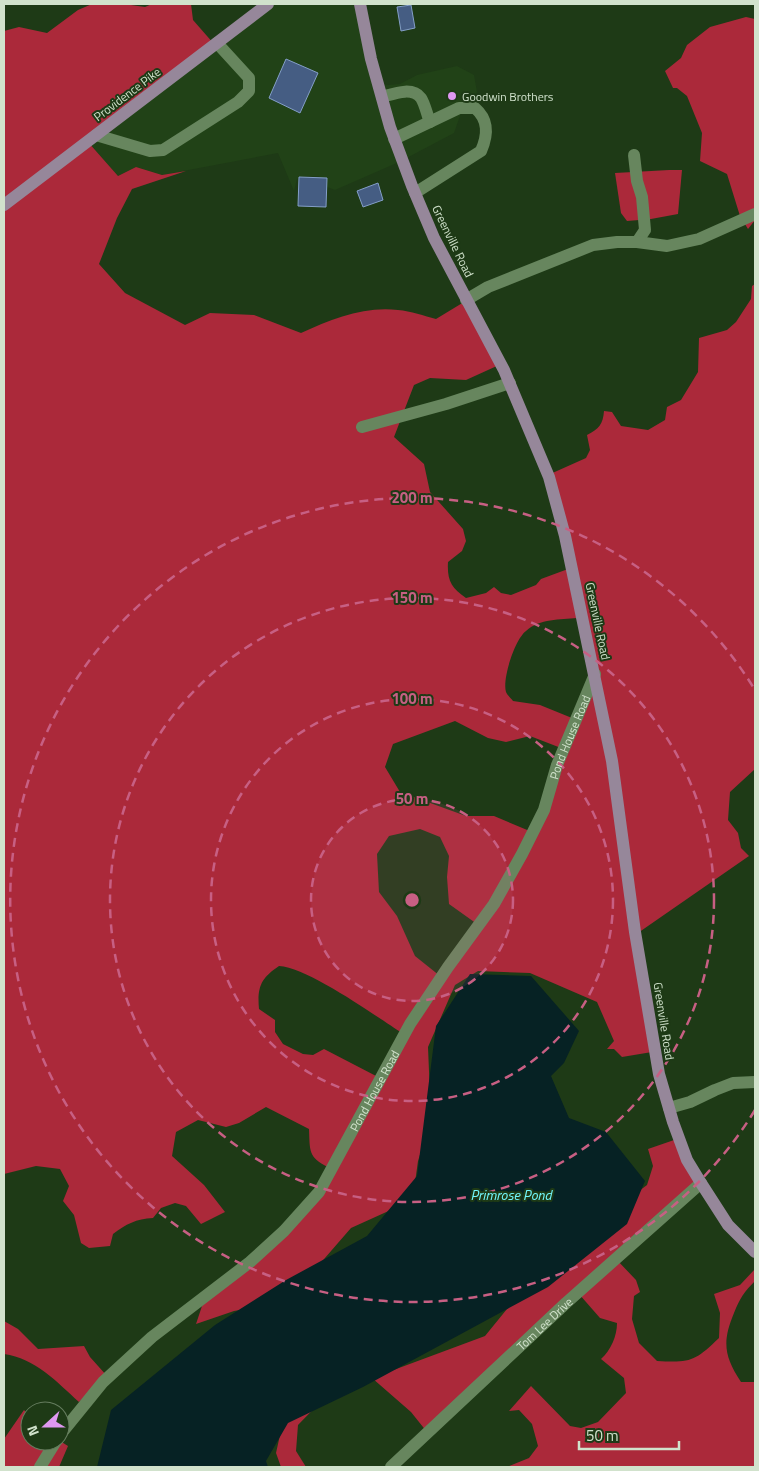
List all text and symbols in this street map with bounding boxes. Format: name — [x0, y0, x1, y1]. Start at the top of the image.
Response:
street label: Providence Pike — [89, 62, 165, 126]
place label: Goodwin Brothers — [462, 87, 554, 106]
marker: Goodwin Brothers — [446, 90, 458, 102]
street label: Greenville Road — [427, 202, 479, 280]
text: 200 m — [391, 486, 433, 509]
street label: Greenville Road — [581, 581, 615, 661]
text: 150 m — [391, 586, 433, 609]
text: 100 m — [391, 687, 433, 710]
street label: Pond House Road — [544, 692, 595, 782]
text: 50 m — [396, 787, 428, 810]
centre of rings — [403, 891, 421, 909]
street label: Greenville Road — [648, 981, 680, 1061]
street label: Pond House Road — [344, 1046, 404, 1135]
water label: Primrose Pond — [470, 1184, 554, 1205]
street label: Tom Lee Drive — [512, 1292, 577, 1355]
north arrow — [20, 1401, 70, 1451]
scale bar — [579, 1418, 679, 1450]
text: N — [21, 1423, 44, 1439]
text: 50 m — [586, 1424, 619, 1447]

